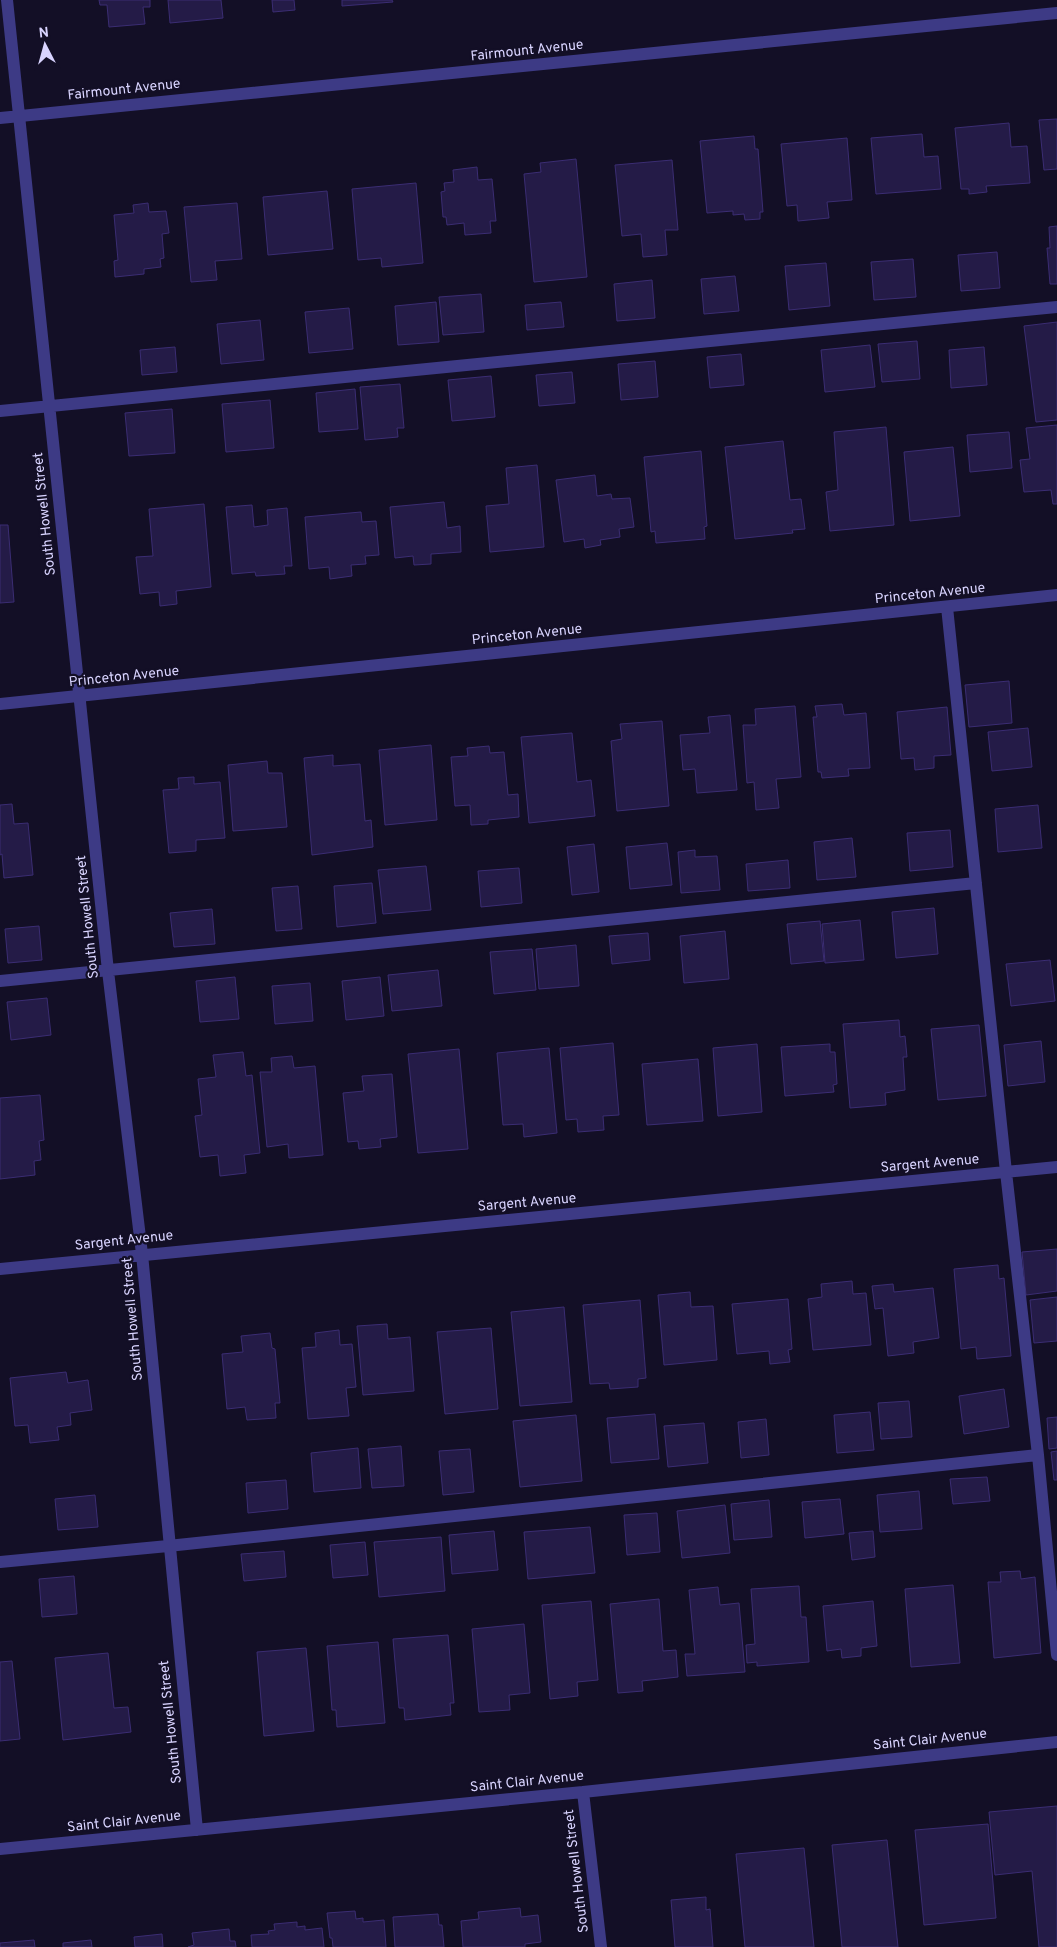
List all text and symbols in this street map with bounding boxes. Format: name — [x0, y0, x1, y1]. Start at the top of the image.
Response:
north arrow — [20, 20, 70, 70]
text: N — [38, 25, 50, 43]
street label: Fairmount Avenue — [470, 37, 584, 65]
street label: Fairmount Avenue — [67, 76, 181, 104]
street label: South Howell Street — [30, 451, 60, 577]
street label: Princeton Avenue — [874, 580, 986, 608]
street label: Princeton Avenue — [471, 621, 583, 649]
street label: Princeton Avenue — [68, 663, 180, 691]
street label: South Howell Street — [73, 854, 103, 980]
street label: Sargent Avenue — [880, 1151, 980, 1177]
street label: Sargent Avenue — [477, 1190, 577, 1216]
street label: Sargent Avenue — [74, 1227, 174, 1255]
street label: South Howell Street — [119, 1256, 147, 1382]
street label: South Howell Street — [156, 1659, 186, 1785]
street label: Saint Clair Avenue — [872, 1726, 988, 1754]
street label: Saint Clair Avenue — [469, 1768, 585, 1796]
street label: Saint Clair Avenue — [66, 1808, 182, 1836]
street label: South Howell Street — [561, 1808, 593, 1934]

